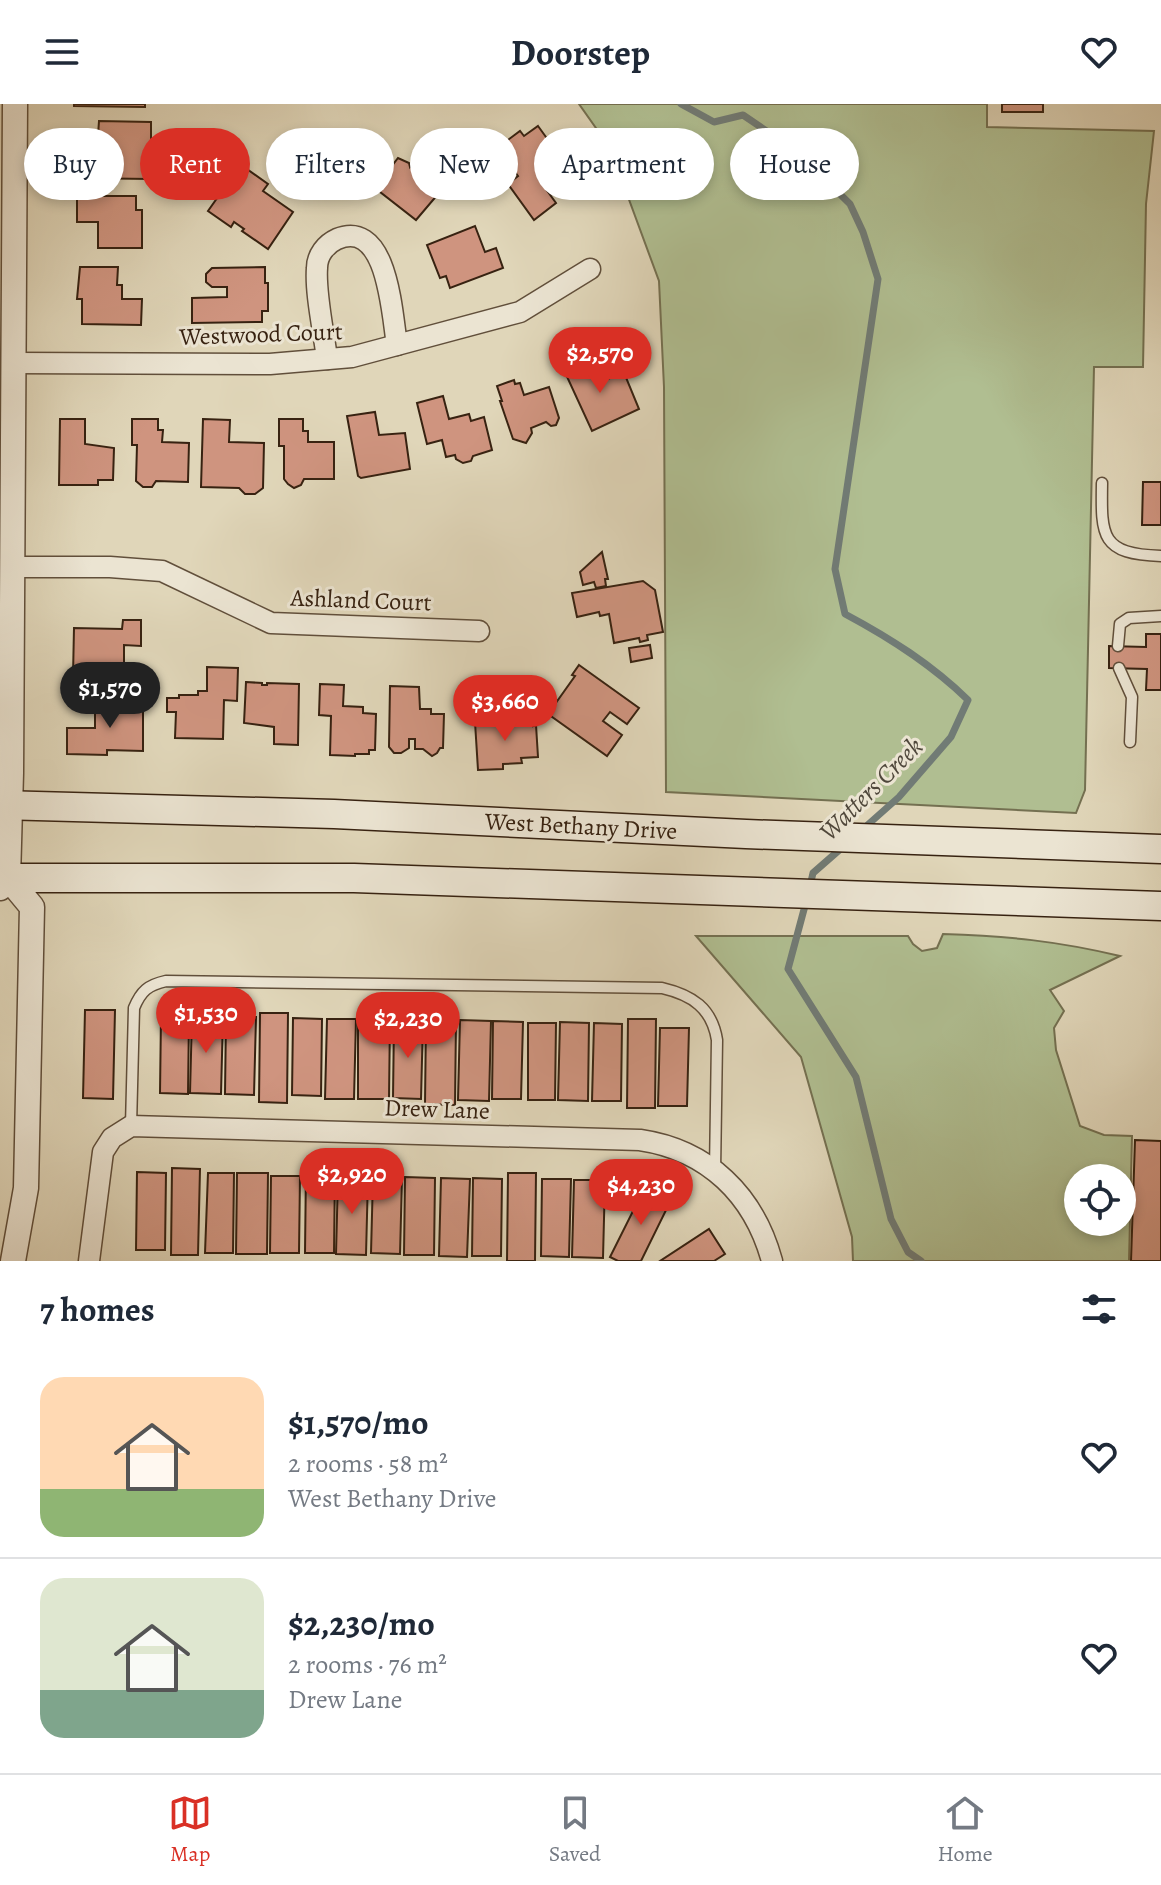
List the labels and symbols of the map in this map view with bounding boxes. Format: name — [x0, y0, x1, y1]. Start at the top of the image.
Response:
street label: Westwood Court — [178, 315, 343, 353]
pin: $2,570 — [535, 327, 665, 395]
street label: Ashland Court — [289, 582, 432, 618]
pin: $1,570 — [45, 662, 175, 730]
pin: $3,660 — [440, 675, 570, 743]
water label: Watters Creek — [811, 729, 931, 849]
street label: West Bethany Drive — [483, 805, 678, 847]
pin: $1,530 — [141, 987, 271, 1055]
pin: $2,230 — [343, 992, 473, 1060]
street label: Drew Lane — [384, 1091, 490, 1127]
pin: $2,920 — [287, 1148, 417, 1216]
pin: $4,230 — [576, 1159, 706, 1227]

